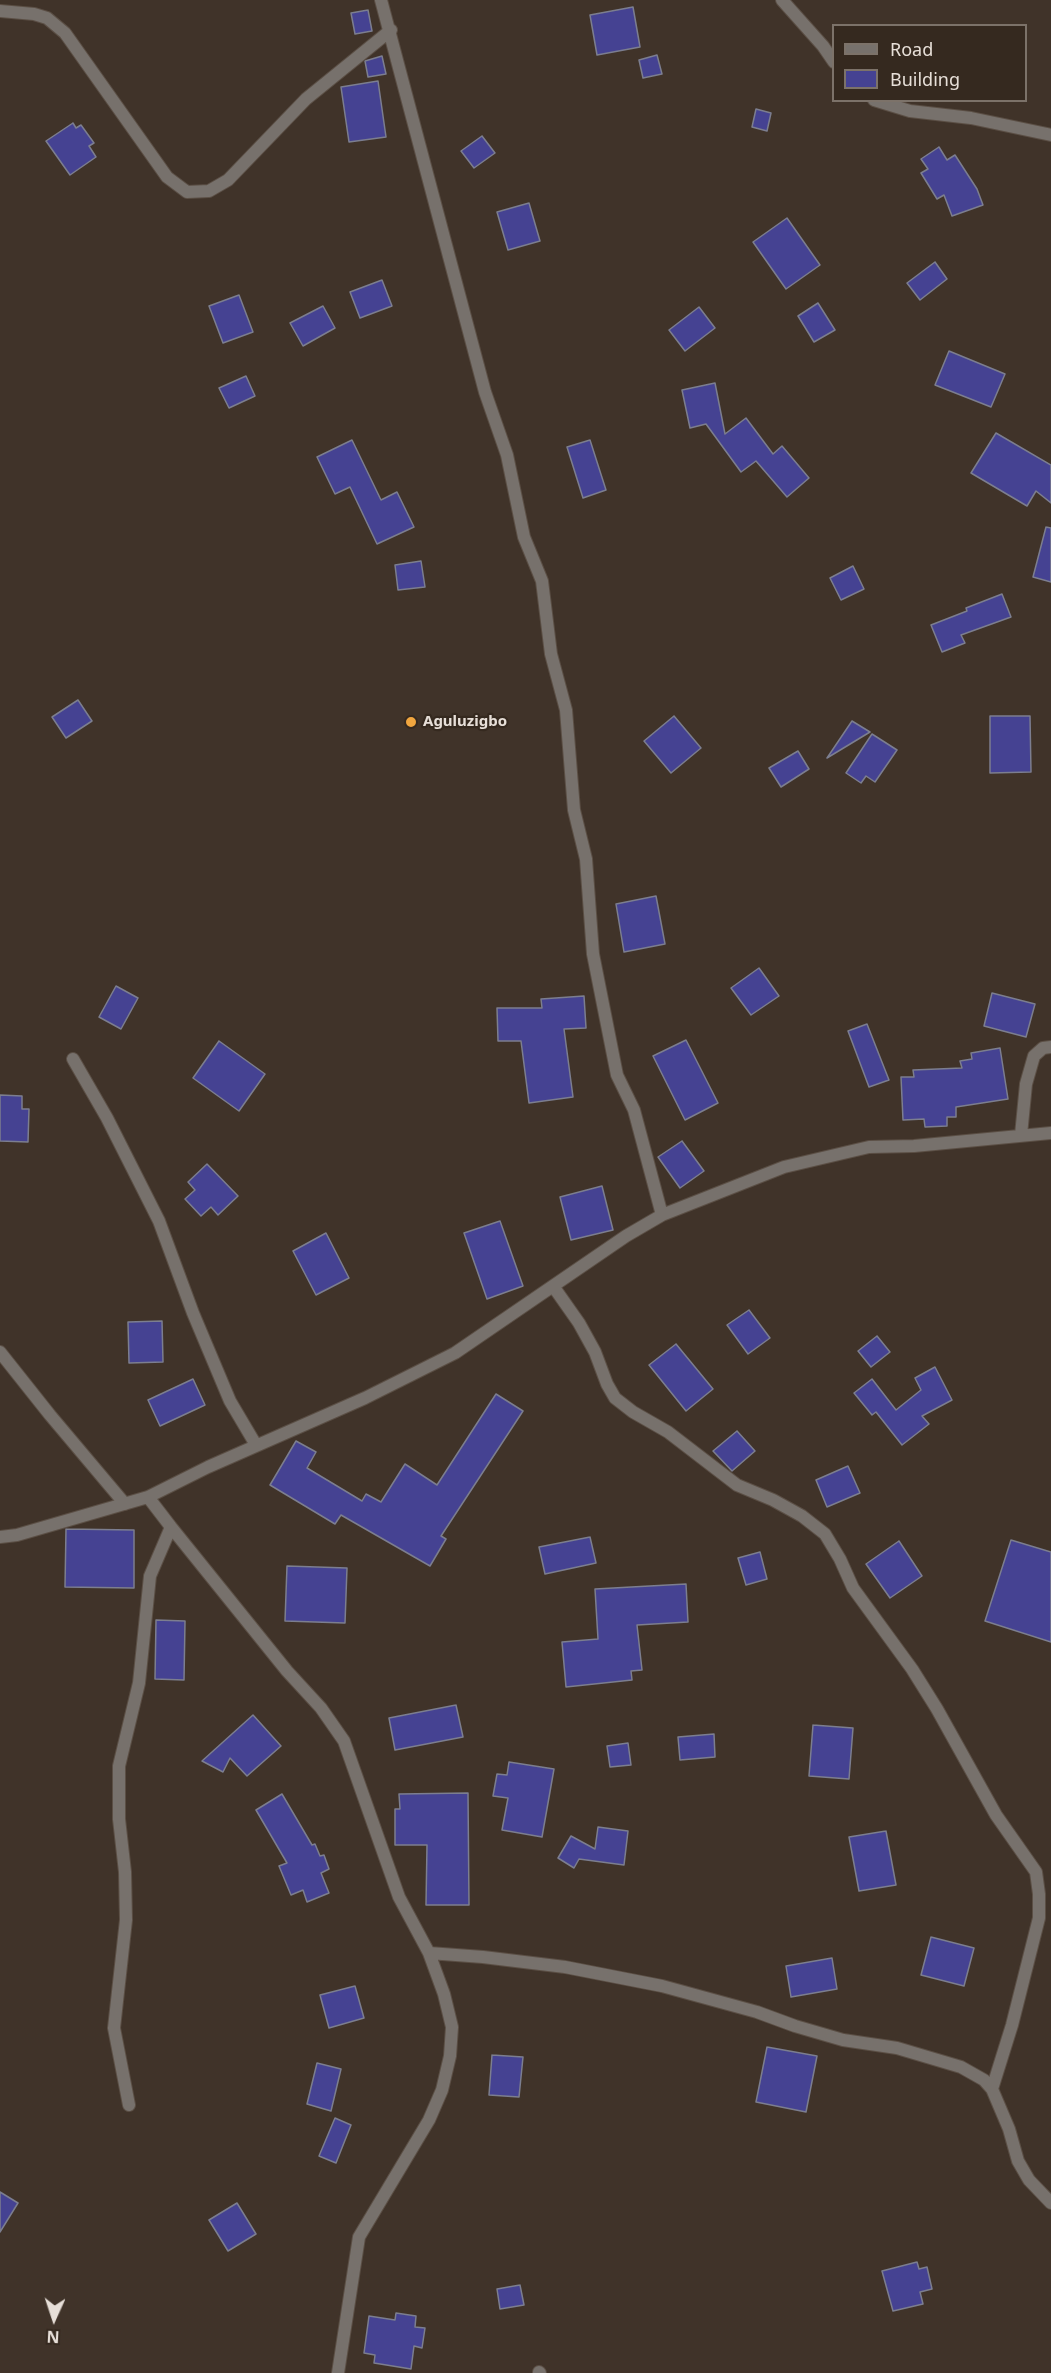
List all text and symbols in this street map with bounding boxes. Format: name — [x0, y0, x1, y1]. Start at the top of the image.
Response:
legend — [832, 24, 1027, 102]
text: Road — [890, 37, 933, 61]
text: Building — [890, 67, 960, 91]
place label: Aguluzigbo — [423, 713, 507, 731]
marker: Aguluzigbo — [404, 715, 418, 729]
north arrow — [24, 2289, 84, 2349]
text: N — [46, 2326, 60, 2348]

